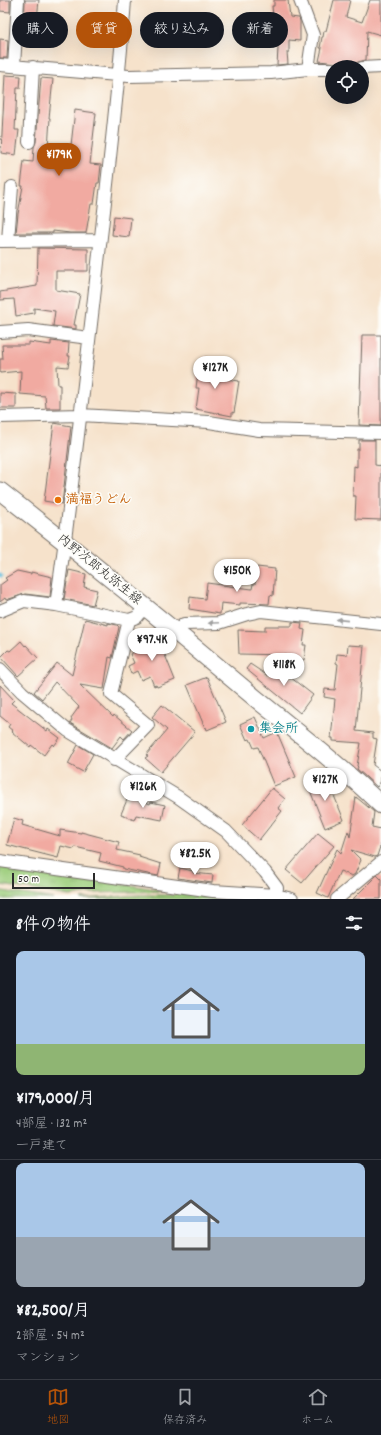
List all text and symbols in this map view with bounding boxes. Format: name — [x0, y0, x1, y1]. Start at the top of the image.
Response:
chip: 購入 — [12, 12, 68, 48]
chip: 賃貸 — [76, 12, 132, 48]
chip: 絞り込み — [140, 12, 224, 48]
chip: 新着 — [232, 12, 288, 48]
map controls — [325, 60, 369, 104]
button: locate — [325, 60, 369, 104]
pin: ¥179K — [31, 143, 87, 177]
text: ¥179K — [46, 146, 72, 165]
pin: ¥127K — [187, 356, 243, 390]
text: ¥127K — [202, 359, 228, 378]
place label: 満福うどん — [66, 491, 132, 510]
marker: 満福うどん — [53, 495, 63, 505]
street label: 内野次郎丸弥生線 — [53, 530, 146, 611]
pin: ¥150K — [209, 559, 265, 593]
text: ¥150K — [223, 562, 251, 581]
one-way arrow — [336, 616, 348, 623]
one-way arrow — [208, 619, 220, 626]
pin: ¥97.4K — [119, 628, 185, 662]
text: ¥97.4K — [137, 631, 167, 650]
pin: ¥118K — [256, 653, 312, 687]
text: ¥118K — [272, 656, 296, 675]
place label: 集会所 — [259, 720, 298, 739]
marker: 集会所 — [246, 724, 256, 734]
pin: ¥127K — [297, 768, 353, 802]
text: ¥127K — [312, 771, 338, 790]
pin: ¥126K — [115, 775, 171, 809]
text: ¥126K — [129, 778, 157, 797]
pin: ¥82.5K — [162, 842, 228, 876]
text: ¥82.5K — [179, 845, 211, 864]
scale bar — [12, 871, 95, 890]
text: 50 m — [18, 872, 39, 888]
icon: filters — [343, 912, 365, 934]
text: 8件の物件 — [16, 914, 91, 938]
icon: home — [155, 977, 227, 1049]
text: ¥179,000/月 — [16, 1088, 95, 1112]
text: 4部屋 · 132 m² — [16, 1115, 87, 1134]
text: 一戸建て — [16, 1137, 68, 1156]
icon: home — [155, 1189, 227, 1261]
text: ¥82,500/月 — [16, 1300, 90, 1324]
text: 2部屋 · 54 m² — [16, 1327, 85, 1346]
text: マンション — [16, 1349, 80, 1368]
tab: 地図 — [47, 1386, 69, 1429]
tab: 保存済み — [163, 1386, 207, 1429]
tab: ホーム — [301, 1386, 334, 1429]

